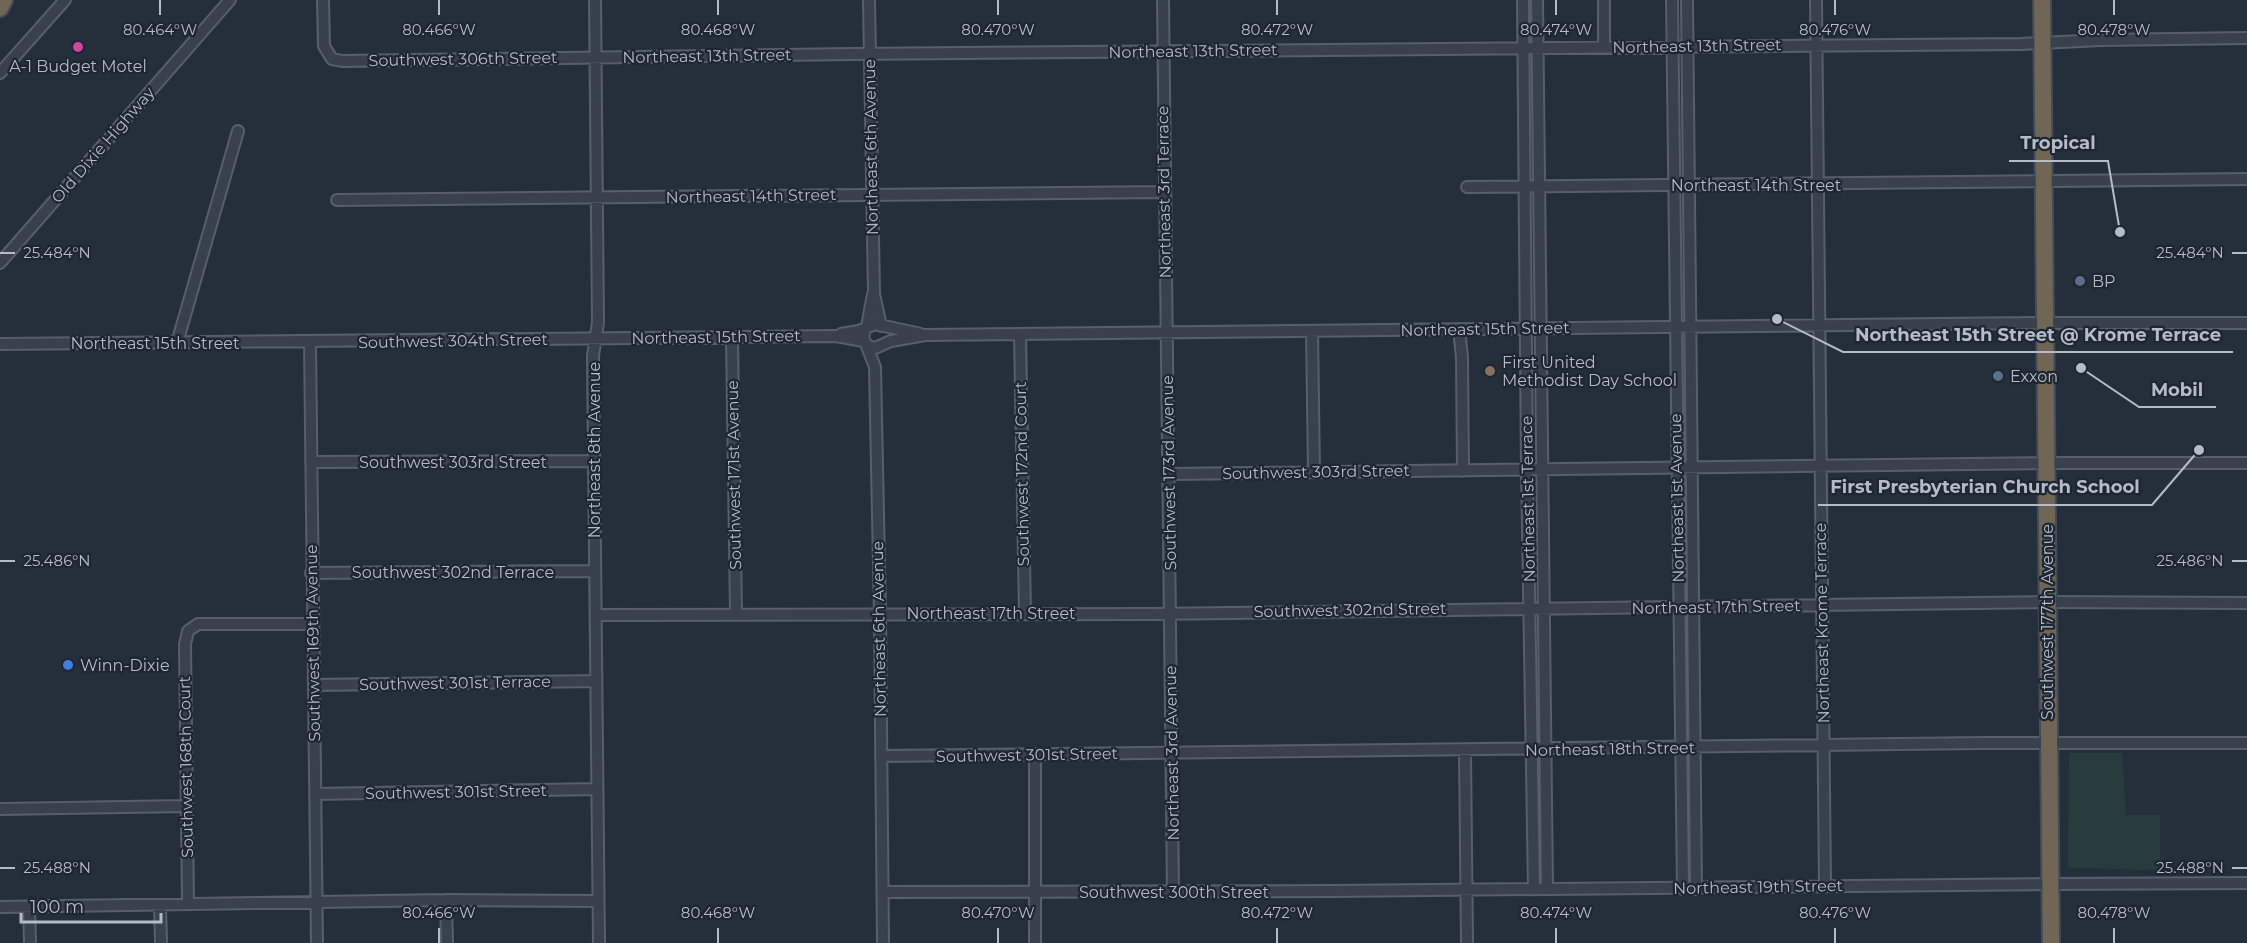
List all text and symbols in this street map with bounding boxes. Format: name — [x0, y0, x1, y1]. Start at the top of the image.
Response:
text: 80.464°W — [123, 20, 197, 39]
text: 80.466°W — [402, 20, 476, 39]
text: 80.468°W — [681, 20, 755, 39]
text: 80.470°W — [961, 20, 1035, 39]
text: 80.472°W — [1241, 20, 1313, 39]
text: 80.474°W — [1520, 20, 1592, 39]
text: 80.476°W — [1799, 20, 1871, 39]
text: 80.478°W — [2078, 20, 2151, 39]
street label: Northeast 13th Street — [1612, 35, 1782, 57]
marker: A-1 Budget Motel — [71, 40, 85, 54]
street label: Northeast 13th Street — [1108, 40, 1278, 62]
street label: Northeast 13th Street — [622, 45, 792, 67]
street label: Southwest 306th Street — [368, 48, 558, 70]
place label: A-1 Budget Motel — [9, 57, 147, 76]
street label: Northeast 6th Avenue — [860, 59, 882, 235]
street label: Old Dixie Highway — [47, 83, 159, 207]
street label: Northeast 3rd Terrace — [1153, 106, 1175, 278]
callout: Tropical — [2009, 125, 2108, 161]
text: Tropical — [2020, 132, 2096, 154]
street label: Northeast 14th Street — [1671, 176, 1842, 195]
street label: Northeast 14th Street — [666, 185, 837, 207]
text: 25.484°N — [23, 243, 91, 262]
text: 25.484°N — [2156, 243, 2224, 262]
place label: BP — [2092, 272, 2116, 291]
marker: BP — [2073, 274, 2087, 288]
callout: Northeast 15th Street @ Krome Terrace — [1843, 316, 2233, 352]
street label: Northeast 15th Street — [1400, 318, 1570, 340]
text: Northeast 15th Street @ Krome Terrace — [1855, 324, 2221, 346]
street label: Northeast 15th Street — [631, 326, 801, 348]
street label: Southwest 304th Street — [358, 330, 549, 352]
street label: Northeast 15th Street — [70, 334, 240, 353]
place label: First United Methodist Day School — [1502, 353, 1677, 390]
street label: Northeast 8th Avenue — [585, 362, 604, 538]
marker: First United Methodist Day School — [1483, 364, 1497, 378]
place label: Exxon — [2010, 367, 2058, 386]
marker: Exxon — [1991, 369, 2005, 383]
callout: Mobil — [2139, 371, 2216, 407]
street label: Southwest 173rd Avenue — [1158, 375, 1180, 571]
text: Mobil — [2151, 379, 2203, 401]
street label: Southwest 171st Avenue — [723, 380, 745, 570]
street label: Southwest 172nd Court — [1011, 381, 1033, 567]
street label: Northeast 1st Avenue — [1666, 413, 1688, 583]
street label: Northeast 1st Terrace — [1517, 416, 1539, 582]
street label: Southwest 303rd Street — [359, 453, 547, 472]
street label: Southwest 303rd Street — [1222, 461, 1411, 483]
callout: First Presbyterian Church School — [1818, 469, 2152, 505]
text: First Presbyterian Church School — [1830, 476, 2140, 498]
street label: Northeast Krome Terrace — [1811, 523, 1833, 723]
street label: Southwest 177th Avenue — [2038, 524, 2057, 720]
street label: Northeast 6th Avenue — [868, 541, 890, 717]
street label: Southwest 169th Avenue — [302, 544, 324, 742]
text: 25.486°N — [24, 551, 90, 570]
text: 25.486°N — [2157, 551, 2223, 570]
street label: Southwest 302nd Terrace — [352, 563, 554, 582]
street label: Northeast 17th Street — [1631, 596, 1801, 618]
street label: Southwest 302nd Street — [1253, 599, 1447, 621]
street label: Northeast 17th Street — [906, 604, 1076, 623]
place label: Winn-Dixie — [80, 656, 170, 675]
marker: Winn-Dixie — [61, 658, 75, 672]
street label: Northeast 3rd Avenue — [1161, 665, 1183, 841]
street label: Southwest 301st Terrace — [359, 672, 551, 694]
street label: Southwest 168th Court — [175, 675, 197, 858]
street label: Northeast 18th Street — [1525, 738, 1696, 760]
street label: Southwest 301st Street — [936, 744, 1119, 766]
street label: Southwest 301st Street — [365, 781, 548, 803]
text: 25.488°N — [23, 858, 91, 877]
text: 25.488°N — [2156, 858, 2224, 877]
street label: Northeast 19th Street — [1673, 876, 1844, 898]
street label: Southwest 300th Street — [1079, 883, 1270, 902]
scale bar — [21, 886, 160, 924]
text: 100 m — [30, 896, 84, 918]
text: 80.466°W — [402, 903, 476, 922]
text: 80.468°W — [681, 903, 755, 922]
text: 80.470°W — [961, 903, 1035, 922]
text: 80.472°W — [1241, 903, 1313, 922]
text: 80.474°W — [1520, 903, 1592, 922]
text: 80.476°W — [1799, 903, 1871, 922]
text: 80.478°W — [2078, 903, 2151, 922]

